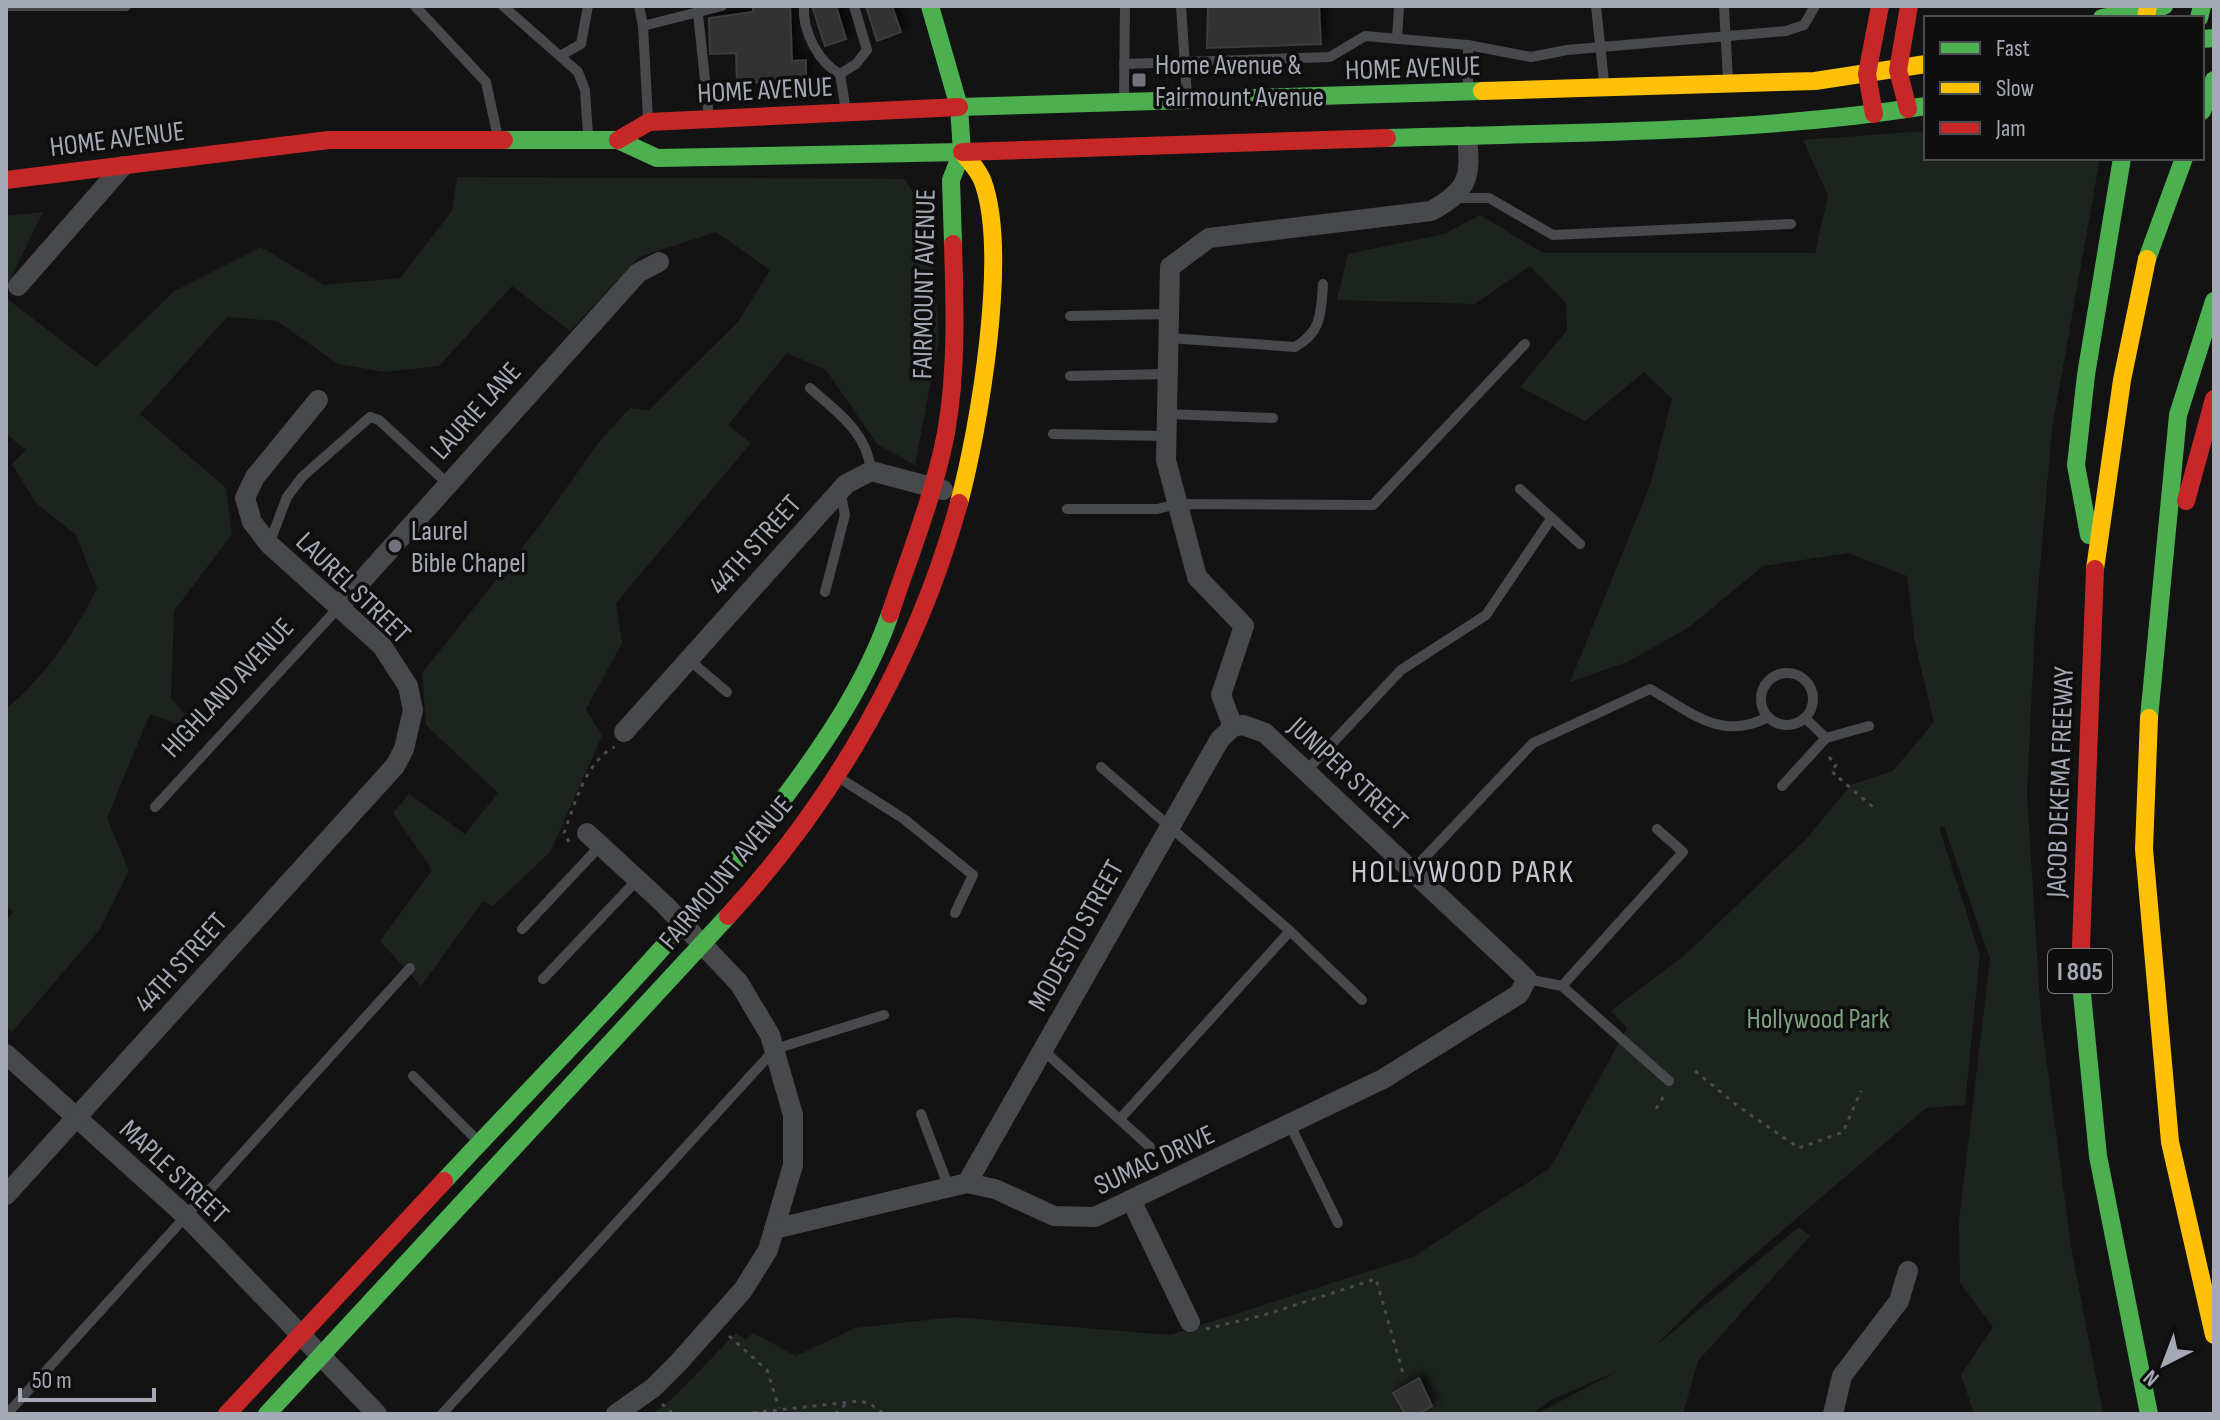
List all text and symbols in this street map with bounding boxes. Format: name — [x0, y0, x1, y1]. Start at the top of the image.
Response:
legend — [1924, 16, 2204, 160]
text: Fast — [1996, 34, 2030, 63]
place label: Home Avenue & Fairmount Avenue — [1155, 49, 1324, 114]
street label: HOME AVENUE — [1345, 50, 1481, 87]
street label: HOME AVENUE — [696, 70, 834, 111]
marker: Home Avenue & Fairmount Avenue — [1130, 71, 1148, 89]
text: Slow — [1996, 74, 2034, 103]
text: Jam — [1995, 114, 2026, 143]
street label: HOME AVENUE — [48, 115, 187, 164]
street label: FAIRMOUNT AVENUE — [906, 189, 943, 380]
street label: LAURIE LANE — [424, 356, 528, 466]
street label: 44TH STREET — [702, 488, 808, 602]
place label: Laurel Bible Chapel — [411, 515, 526, 580]
street label: LAUREL STREET — [289, 525, 417, 651]
marker: Laurel Bible Chapel — [386, 537, 404, 555]
street label: HIGHLAND AVENUE — [155, 612, 301, 764]
street label: JACOB DEKEMA FREEWAY — [2040, 666, 2081, 899]
street label: JUNIPER STREET — [1281, 710, 1414, 838]
street label: FAIRMOUNT AVENUE — [652, 789, 800, 957]
district label: HOLLYWOOD PARK — [1351, 853, 1575, 892]
street label: MODESTO STREET — [1021, 855, 1131, 1017]
street label: 44TH STREET — [128, 906, 234, 1020]
road number: I 805 — [2048, 949, 2112, 993]
park label: Hollywood Park — [1746, 1003, 1890, 1036]
street label: MAPLE STREET — [113, 1113, 235, 1231]
street label: SUMAC DRIVE — [1089, 1118, 1220, 1203]
north arrow — [2124, 1324, 2204, 1404]
scale bar — [20, 1352, 154, 1402]
text: N — [2138, 1364, 2165, 1392]
text: 50 m — [32, 1366, 72, 1395]

